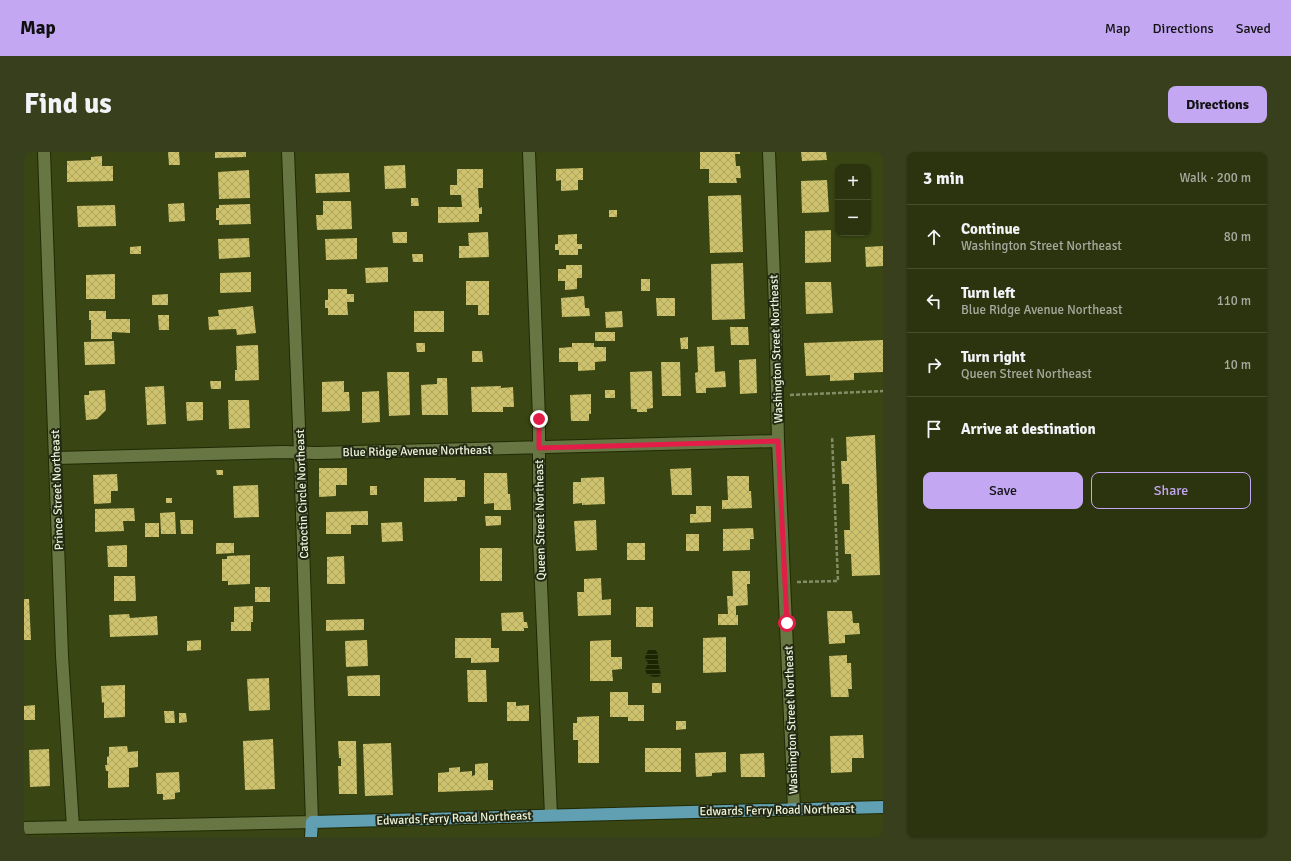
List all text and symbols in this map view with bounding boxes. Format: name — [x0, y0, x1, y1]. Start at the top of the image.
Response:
text: Map — [20, 16, 56, 40]
text: Map — [1105, 20, 1131, 37]
text: Directions — [1153, 20, 1214, 37]
text: Saved — [1236, 20, 1271, 37]
button: Directions — [1168, 86, 1267, 123]
text: Find us — [24, 87, 112, 121]
map controls — [835, 164, 871, 236]
button: + — [835, 164, 871, 200]
text: 3 min — [923, 168, 964, 189]
text: Walk · 200 m — [1180, 170, 1251, 186]
button: − — [835, 200, 871, 236]
text: Continue — [961, 220, 1020, 238]
icon: ahead — [923, 226, 945, 248]
text: 80 m — [1224, 229, 1251, 245]
text: Washington Street Northeast — [961, 238, 1122, 254]
street label: Washington Street Northeast — [766, 275, 787, 423]
text: Turn left — [961, 284, 1015, 302]
icon: left — [923, 290, 945, 312]
text: 110 m — [1217, 293, 1251, 309]
text: Blue Ridge Avenue Northeast — [961, 302, 1123, 318]
text: Turn right — [961, 348, 1026, 366]
icon: right — [923, 354, 945, 376]
text: 10 m — [1224, 357, 1251, 373]
text: Queen Street Northeast — [961, 366, 1092, 382]
route end — [530, 410, 548, 428]
icon: arrive — [923, 418, 945, 440]
text: Arrive at destination — [961, 420, 1096, 438]
street label: Prince Street Northeast — [48, 429, 67, 550]
street label: Catoctin Circle Northeast — [293, 429, 312, 559]
street label: Blue Ridge Avenue Northeast — [342, 443, 492, 460]
street label: Queen Street Northeast — [532, 459, 549, 581]
button: Save — [923, 472, 1083, 509]
button: Share — [1091, 472, 1251, 509]
route start — [778, 614, 796, 632]
street label: Washington Street Northeast — [781, 646, 802, 794]
street label: Edwards Ferry Road Northeast — [699, 802, 855, 819]
street label: Edwards Ferry Road Northeast — [376, 808, 532, 829]

